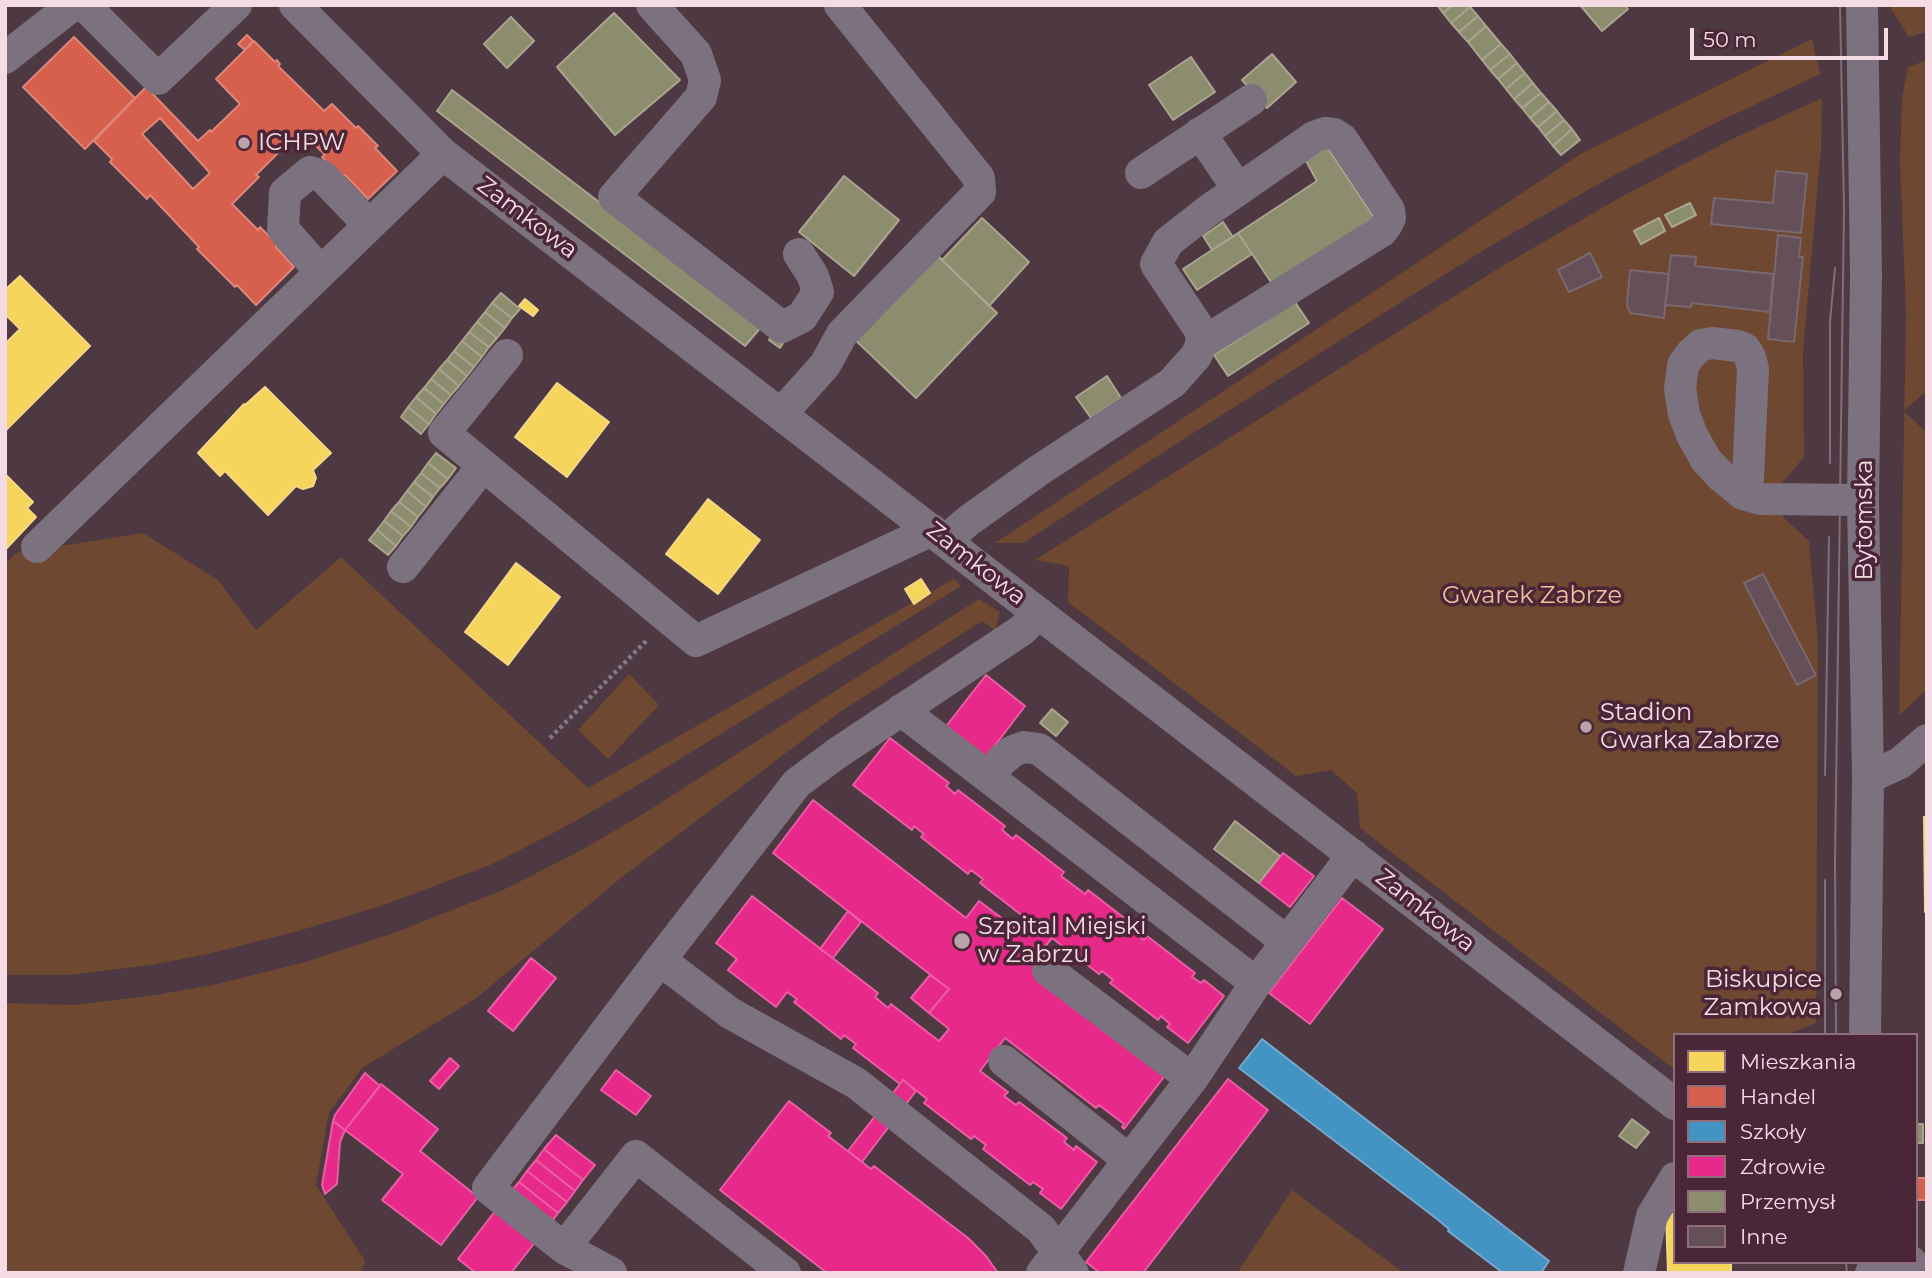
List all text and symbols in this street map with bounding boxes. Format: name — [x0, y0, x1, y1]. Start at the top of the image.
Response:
scale bar — [1694, 14, 1892, 58]
text: 50 m — [1703, 27, 1757, 52]
place label: ICHPW — [258, 129, 345, 157]
marker: ICHPW — [236, 135, 252, 151]
street label: Zamkowa — [471, 171, 583, 265]
street label: Bytomska — [1851, 459, 1879, 581]
street label: Zamkowa — [920, 516, 1032, 612]
park label: Gwarek Zabrze — [1442, 582, 1622, 610]
place label: Stadion Gwarka Zabrze — [1600, 699, 1780, 755]
marker: Stadion Gwarka Zabrze — [1578, 719, 1594, 735]
street label: Zamkowa — [1369, 863, 1481, 959]
place label: Szpital Miejski w Zabrzu — [978, 913, 1147, 969]
marker: Szpital Miejski w Zabrzu — [952, 931, 972, 951]
place label: Biskupice Zamkowa — [1703, 966, 1822, 1022]
marker: Biskupice Zamkowa — [1828, 986, 1844, 1002]
legend — [1673, 1033, 1918, 1264]
text: Mieszkania — [1740, 1049, 1856, 1074]
text: Handel — [1740, 1084, 1816, 1109]
text: Szkoły — [1740, 1119, 1806, 1144]
text: Zdrowie — [1740, 1154, 1825, 1179]
text: Przemysł — [1740, 1189, 1836, 1214]
text: Inne — [1740, 1224, 1787, 1249]

